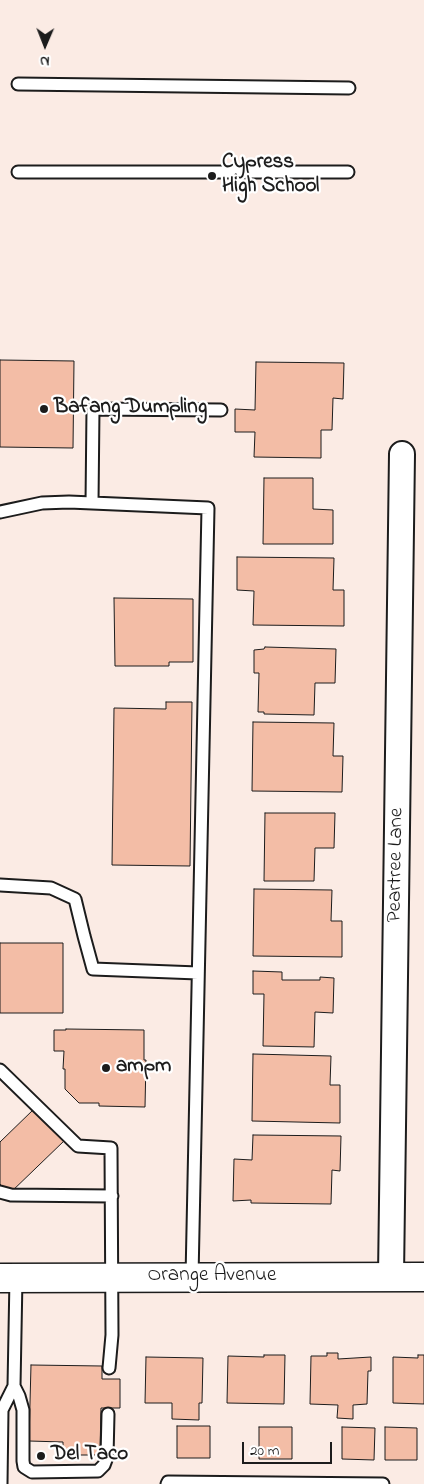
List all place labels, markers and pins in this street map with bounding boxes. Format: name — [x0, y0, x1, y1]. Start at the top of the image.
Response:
place label: Cypress High School — [222, 151, 319, 201]
marker: Cypress High School — [206, 170, 218, 182]
place label: Bafang Dumpling — [54, 396, 207, 422]
marker: Bafang Dumpling — [38, 403, 50, 415]
place label: ampm — [116, 1055, 171, 1081]
marker: ampm — [100, 1062, 112, 1074]
place label: Del Taco — [51, 1443, 128, 1469]
marker: Del Taco — [35, 1450, 47, 1462]

